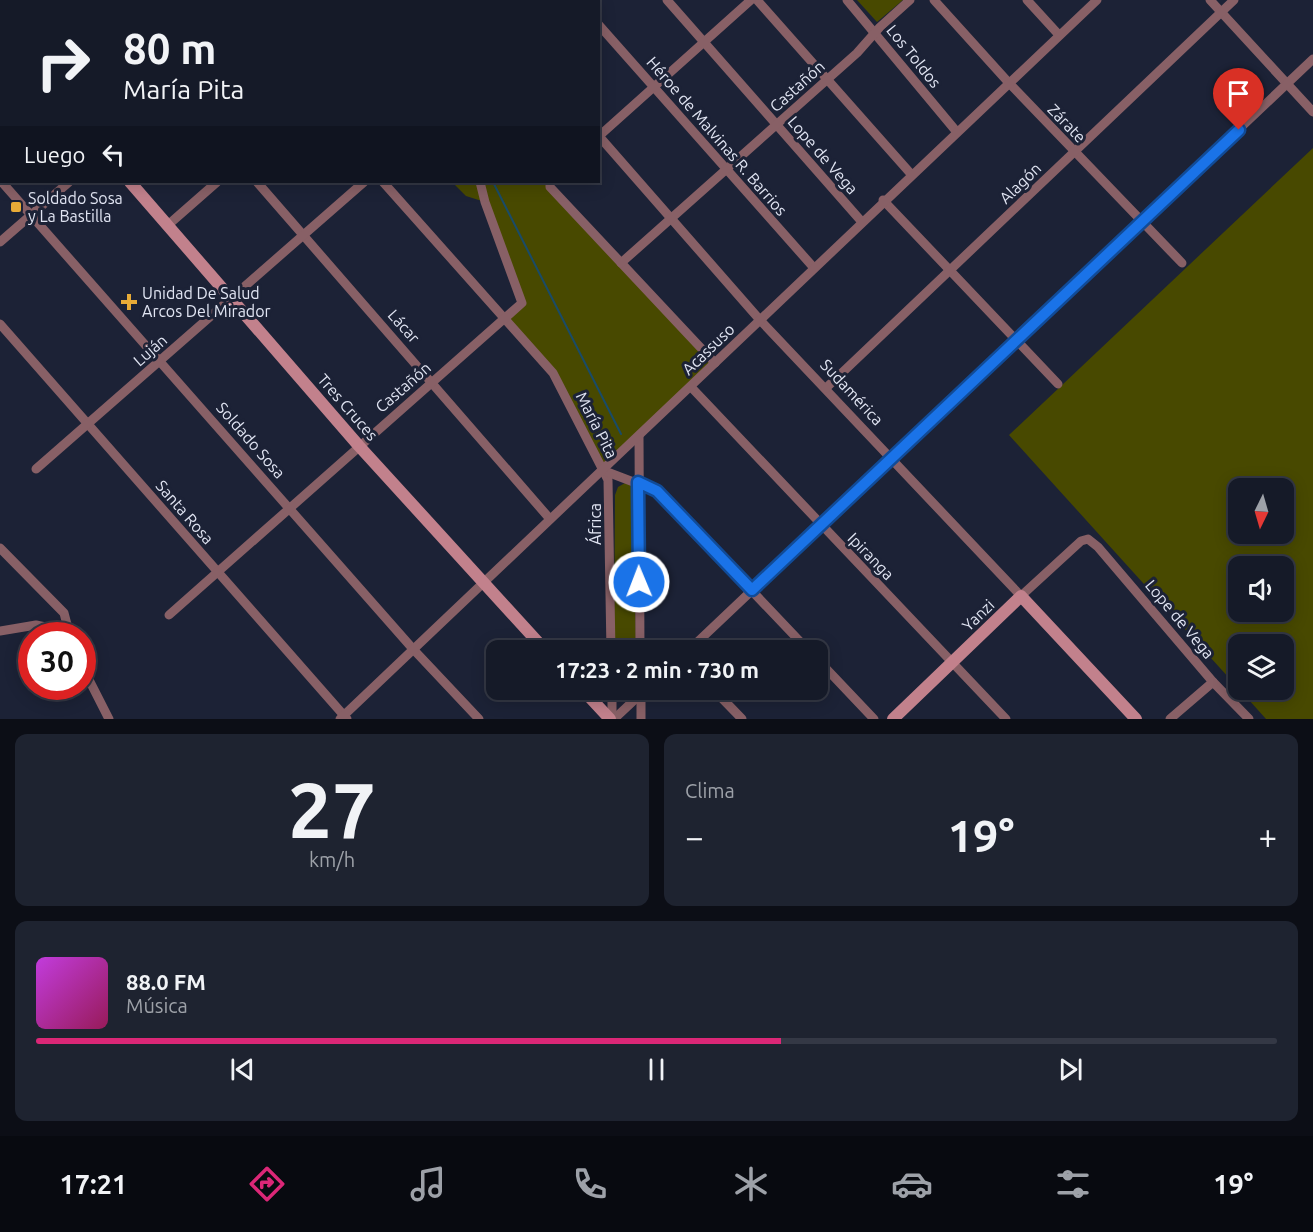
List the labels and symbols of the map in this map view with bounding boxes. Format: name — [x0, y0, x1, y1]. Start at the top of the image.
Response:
street label: Los Toldos — [883, 21, 945, 91]
street label: Héroe de Malvinas R. Barrios — [643, 53, 791, 219]
street label: Castañón — [766, 57, 828, 115]
pin — [1213, 68, 1264, 130]
street label: Zárate — [1044, 100, 1090, 146]
street label: Lope de Vega — [784, 112, 862, 198]
street label: Alagón — [996, 159, 1044, 207]
place label: Soldado Sosa y La Bastilla — [28, 189, 123, 225]
marker: Soldado Sosa y La Bastilla — [9, 200, 23, 214]
place label: Unidad De Salud Arcos Del Mirador — [142, 284, 271, 320]
marker: Unidad De Salud Arcos Del Mirador — [120, 293, 138, 311]
street label: Lácar — [385, 306, 423, 346]
street label: Acassuso — [678, 320, 738, 378]
street label: Luján — [130, 331, 170, 369]
street label: Sudamérica — [817, 355, 887, 429]
street label: Castañón — [372, 358, 434, 416]
street label: Tres Cruces — [314, 370, 382, 444]
street label: María Pita — [573, 389, 621, 461]
street label: Soldado Sosa — [213, 398, 289, 482]
street label: Santa Rosa — [152, 477, 218, 547]
north arrow — [1228, 478, 1294, 544]
street label: África — [584, 503, 604, 545]
street label: Ipiranga — [844, 529, 898, 583]
position arrow — [607, 550, 671, 614]
street label: Lope de Vega — [1142, 576, 1218, 662]
street label: Yanzi — [958, 596, 998, 634]
speed limit sign: 30 — [18, 622, 96, 700]

